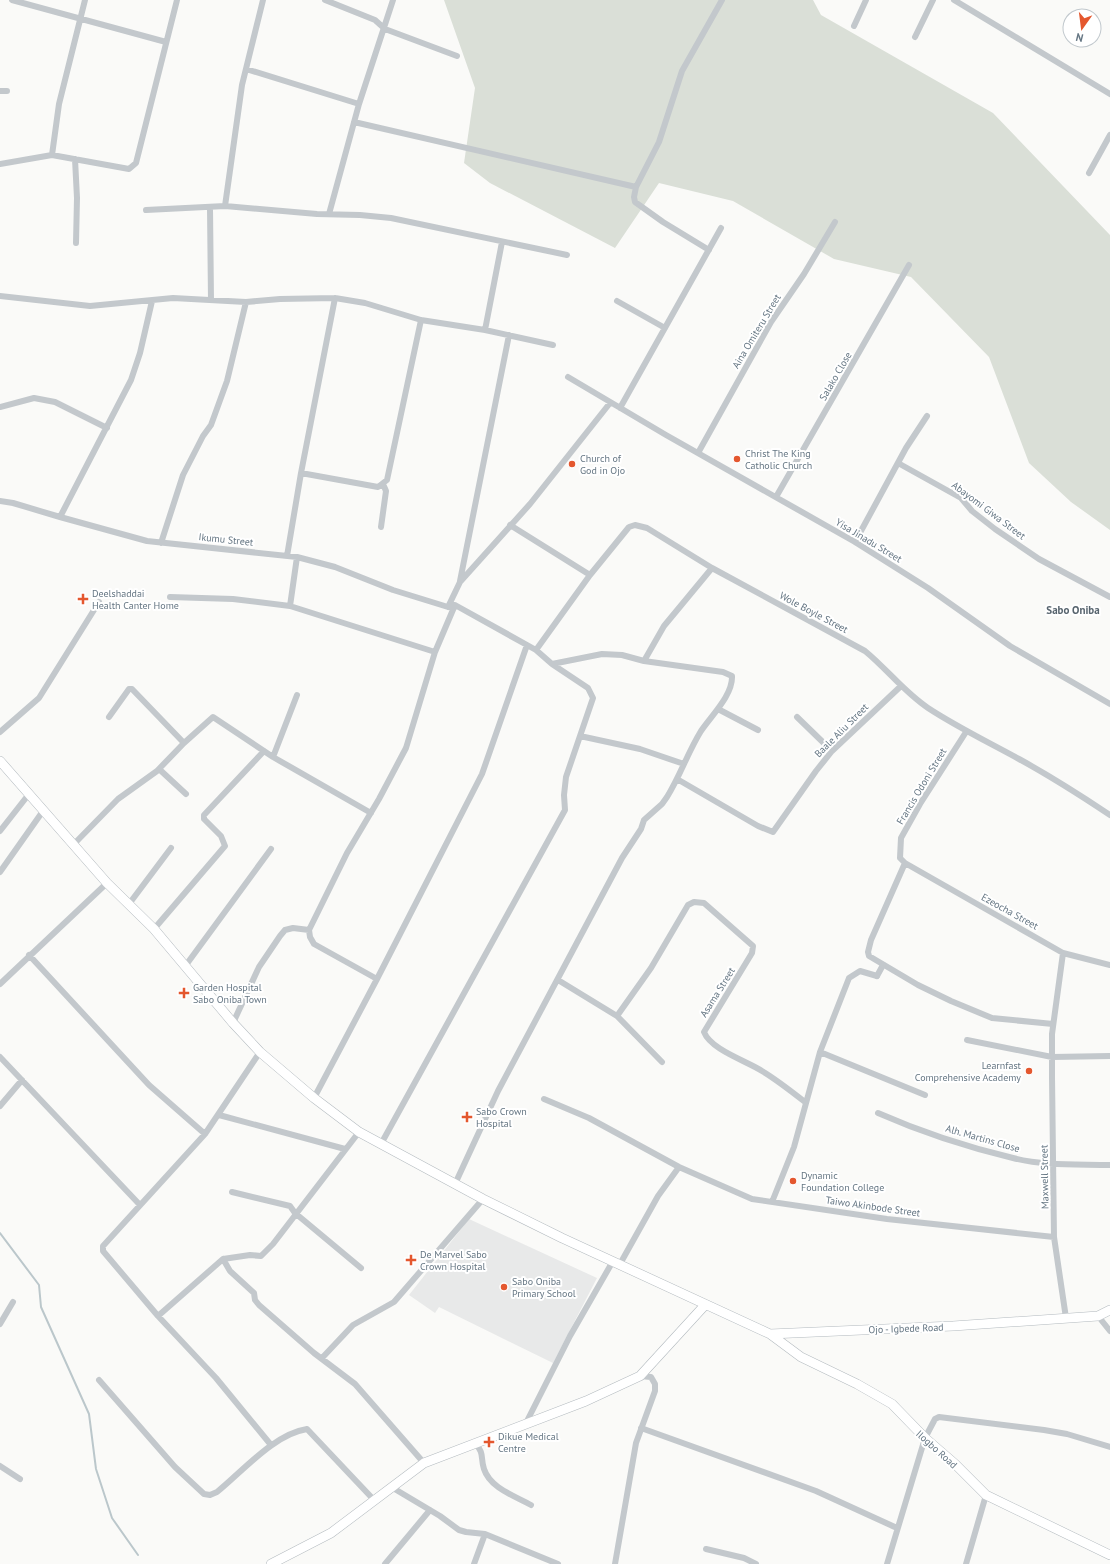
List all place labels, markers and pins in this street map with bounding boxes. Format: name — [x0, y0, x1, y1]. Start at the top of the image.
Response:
place label: Christ The King Catholic Church — [745, 447, 812, 472]
place label: Church of God in Ojo — [580, 452, 625, 477]
marker: Christ The King Catholic Church — [732, 454, 742, 464]
marker: Church of God in Ojo — [567, 459, 577, 469]
place label: Deelshaddai Health Canter Home — [92, 587, 179, 612]
marker: Deelshaddai Health Canter Home — [77, 593, 89, 605]
place label: Garden Hospital Sabo Oniba Town — [193, 981, 267, 1006]
marker: Garden Hospital Sabo Oniba Town — [178, 987, 190, 999]
place label: Learnfast Comprehensive Academy — [915, 1059, 1022, 1084]
marker: Learnfast Comprehensive Academy — [1024, 1066, 1034, 1076]
place label: Sabo Crown Hospital — [476, 1105, 527, 1130]
marker: Sabo Crown Hospital — [461, 1111, 473, 1123]
place label: Dynamic Foundation College — [801, 1169, 884, 1194]
marker: Dynamic Foundation College — [788, 1176, 798, 1186]
place label: De Marvel Sabo Crown Hospital — [420, 1248, 487, 1273]
marker: De Marvel Sabo Crown Hospital — [405, 1254, 417, 1266]
place label: Sabo Oniba Primary School — [512, 1275, 576, 1300]
marker: Sabo Oniba Primary School — [499, 1282, 509, 1292]
place label: Dikue Medical Centre — [498, 1430, 559, 1455]
marker: Dikue Medical Centre — [483, 1436, 495, 1448]

